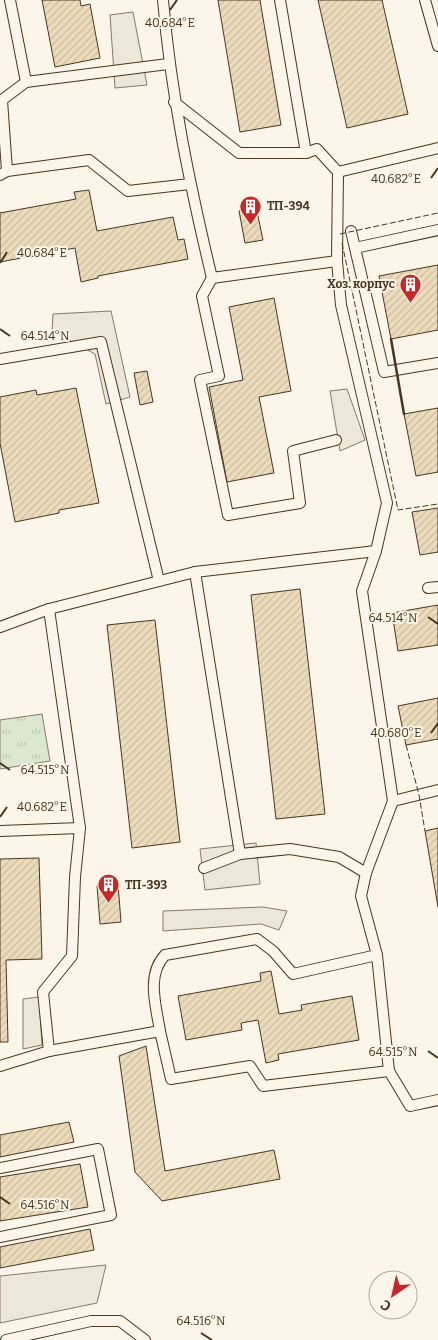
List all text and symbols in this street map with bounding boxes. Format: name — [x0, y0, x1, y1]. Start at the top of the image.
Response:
text: 40.684°E — [145, 16, 195, 30]
text: 40.682°E — [371, 172, 421, 186]
building icon: ТП-394 — [239, 194, 263, 225]
place label: ТП-394 — [267, 199, 310, 213]
text: 40.684°E — [17, 246, 67, 260]
building icon: Хоз. корпус — [399, 272, 423, 303]
place label: Хоз. корпус — [327, 277, 395, 291]
text: 64.514°N — [20, 329, 70, 343]
text: 64.514°N — [368, 611, 418, 625]
text: 40.680°E — [371, 726, 421, 740]
text: 64.515°N — [21, 763, 70, 777]
text: 40.682°E — [17, 800, 67, 814]
building icon: ТП-393 — [97, 873, 121, 904]
place label: ТП-393 — [125, 878, 167, 892]
text: 64.515°N — [369, 1045, 418, 1059]
text: 64.516°N — [20, 1198, 70, 1212]
north arrow — [368, 1270, 418, 1320]
text: С — [377, 1296, 394, 1315]
text: 64.516°N — [176, 1314, 226, 1328]

